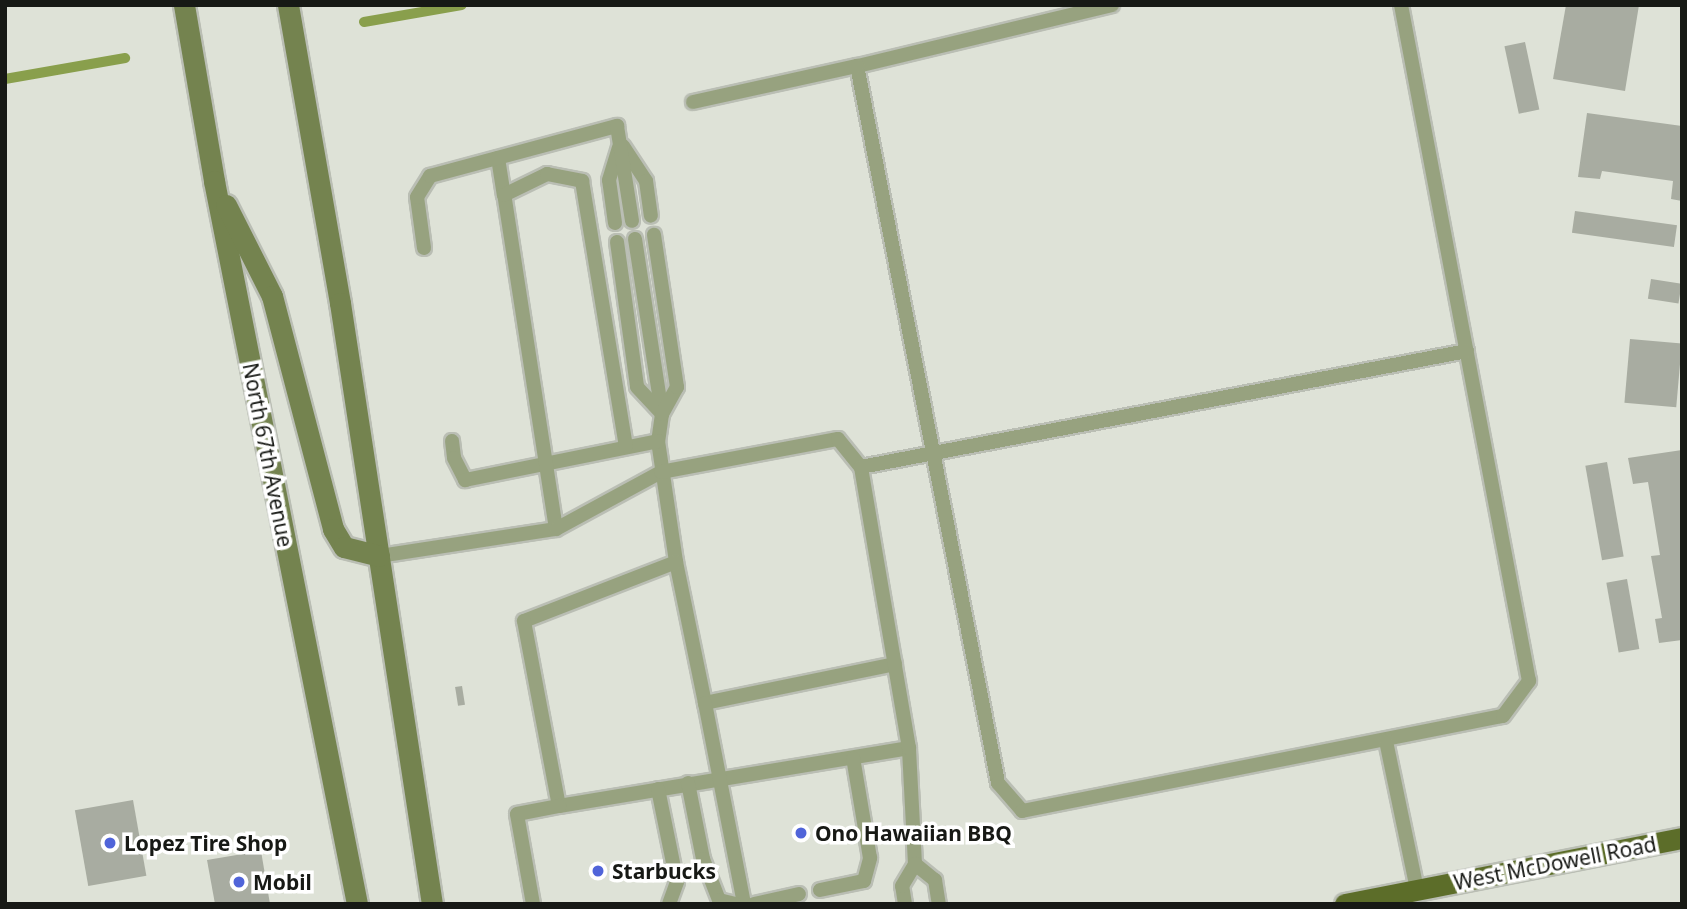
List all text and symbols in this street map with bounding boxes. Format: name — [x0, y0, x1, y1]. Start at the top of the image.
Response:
street label: North 67th Avenue — [238, 361, 298, 549]
place label: Ono Hawaiian BBQ — [815, 820, 1012, 846]
marker: Ono Hawaiian BBQ — [793, 825, 809, 841]
place label: Lopez Tire Shop — [124, 830, 287, 856]
street label: West McDowell Road — [1452, 831, 1658, 895]
marker: Lopez Tire Shop — [102, 835, 118, 851]
place label: Starbucks — [612, 858, 716, 884]
marker: Starbucks — [590, 863, 606, 879]
place label: Mobil — [253, 869, 312, 895]
marker: Mobil — [231, 874, 247, 890]

